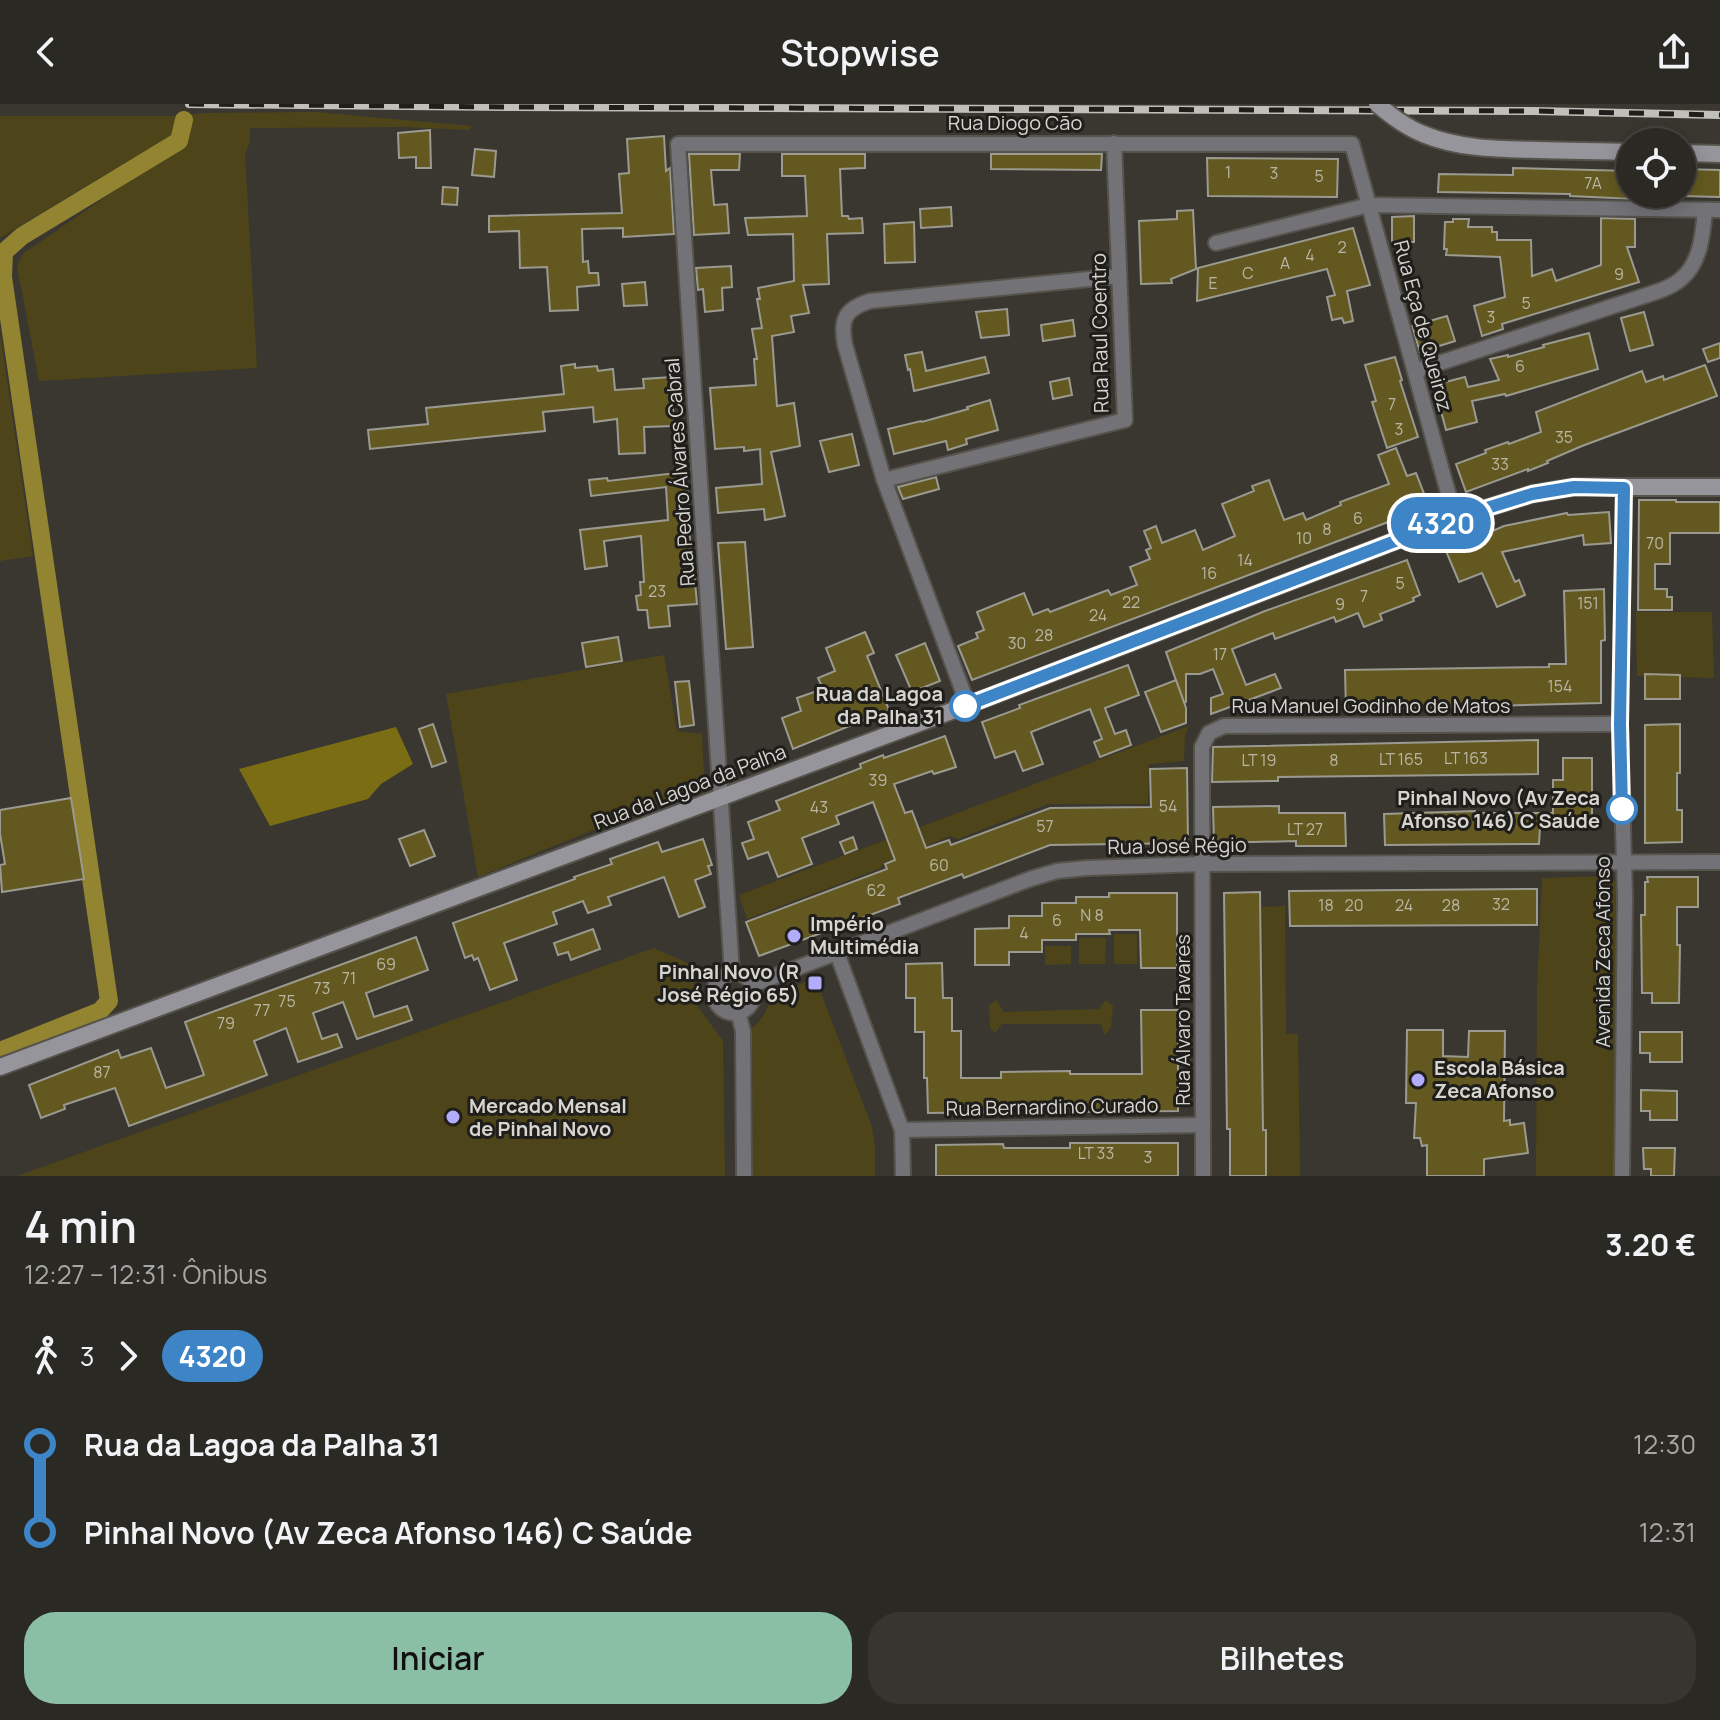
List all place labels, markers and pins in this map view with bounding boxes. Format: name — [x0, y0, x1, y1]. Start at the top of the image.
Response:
place label: Rua da Lagoa da Palha 31 — [816, 680, 943, 730]
marker: Rua da Lagoa da Palha 31 — [950, 691, 980, 721]
place label: Pinhal Novo (Av Zeca Afonso 146) C Saúde — [1397, 784, 1600, 834]
marker: Pinhal Novo (Av Zeca Afonso 146) C Saúde — [1607, 794, 1637, 824]
place label: Império Multimédia — [810, 910, 919, 960]
marker: Império Multimédia — [785, 927, 803, 945]
place label: Pinhal Novo (R José Régio 65) — [657, 958, 799, 1008]
marker: Pinhal Novo (R José Régio 65) — [806, 974, 824, 992]
place label: Escola Básica Zeca Afonso — [1434, 1054, 1565, 1104]
marker: Escola Básica Zeca Afonso — [1409, 1071, 1427, 1089]
place label: Mercado Mensal de Pinhal Novo — [469, 1092, 627, 1142]
marker: Mercado Mensal de Pinhal Novo — [444, 1108, 462, 1126]

